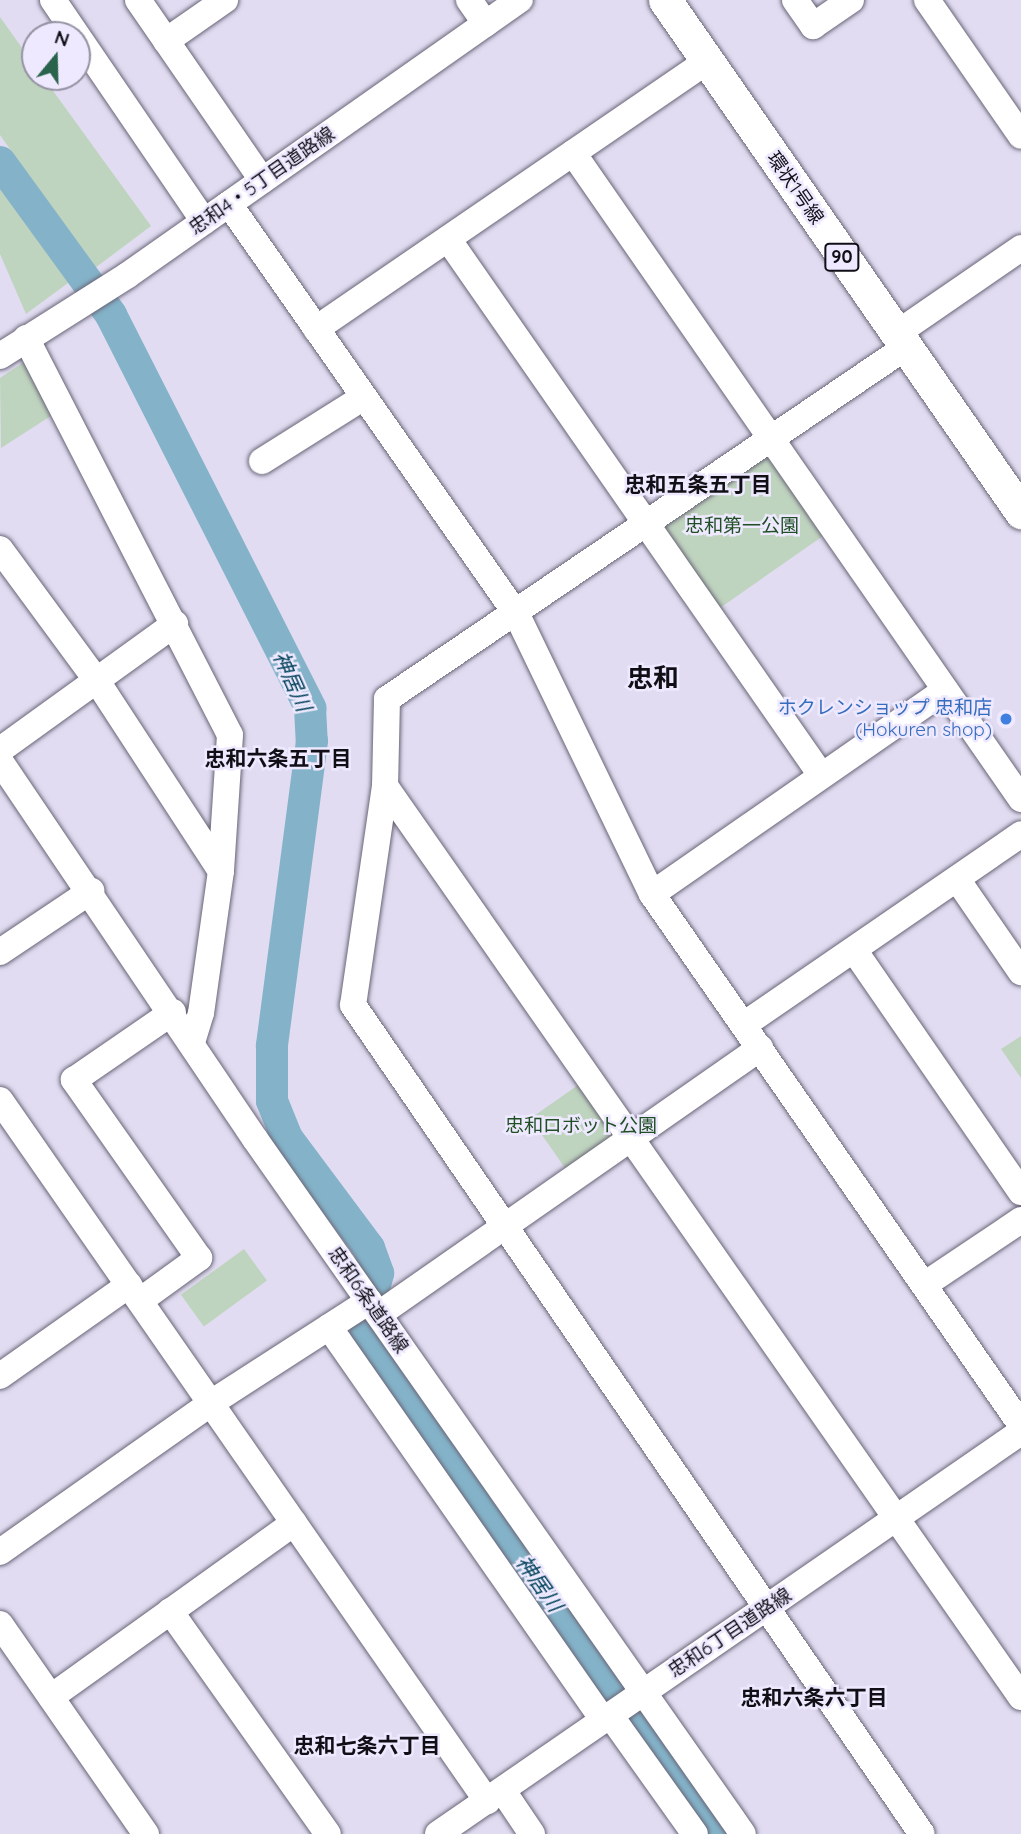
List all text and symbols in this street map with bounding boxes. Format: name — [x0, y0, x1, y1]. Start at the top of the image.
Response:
north arrow — [21, 21, 91, 91]
text: N — [52, 24, 73, 52]
street label: 忠和4・5丁目道路線 — [185, 122, 339, 240]
street label: 環状1号線 — [762, 147, 828, 229]
road number: 90 — [823, 243, 861, 272]
district label: 忠和五条五丁目 — [625, 471, 771, 497]
park label: 忠和第一公園 — [685, 515, 799, 537]
water label: 神居川 — [269, 647, 317, 715]
district label: 忠和 — [627, 662, 679, 694]
place label: ホクレンショップ 忠和店 (Hokuren shop) — [778, 697, 992, 741]
marker: ホクレンショップ 忠和店 (Hokuren shop) — [998, 711, 1014, 727]
district label: 忠和六条五丁目 — [205, 745, 351, 771]
park label: 忠和ロボット公園 — [505, 1115, 657, 1137]
street label: 忠和6条道路線 — [323, 1243, 413, 1357]
water label: 神居川 — [512, 1550, 568, 1616]
street label: 忠和6丁目道路線 — [664, 1584, 796, 1682]
district label: 忠和六条六丁目 — [741, 1684, 887, 1710]
district label: 忠和七条六丁目 — [294, 1732, 440, 1758]

